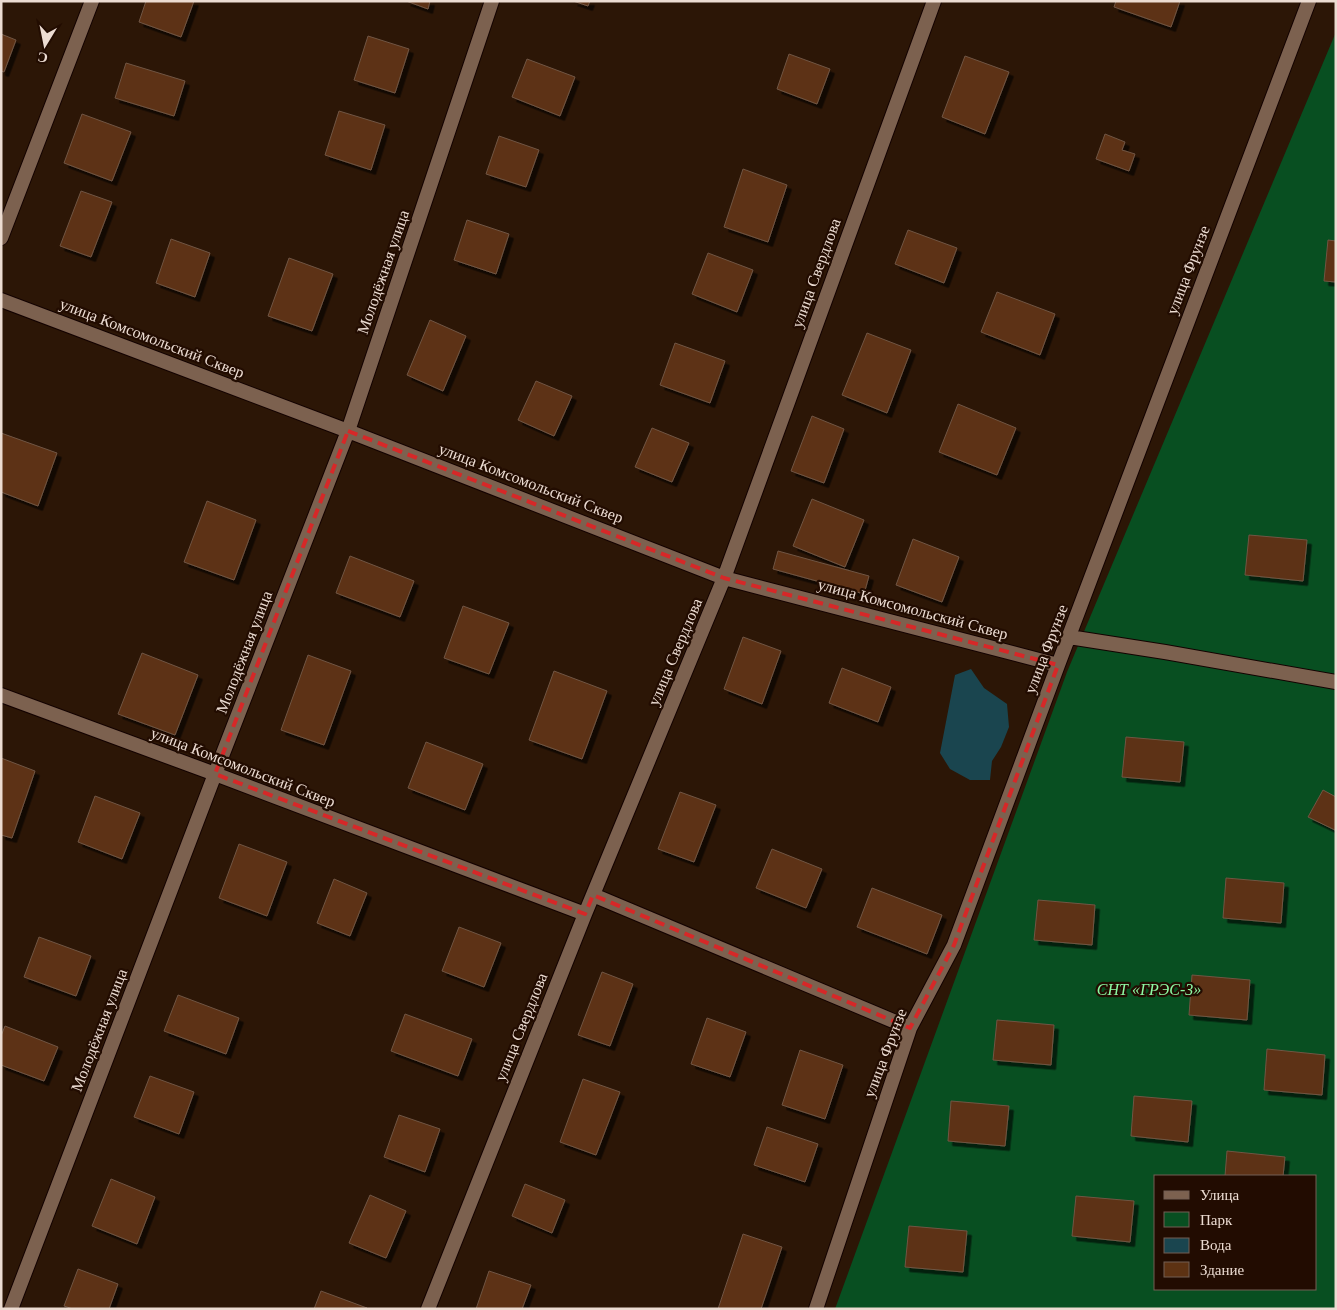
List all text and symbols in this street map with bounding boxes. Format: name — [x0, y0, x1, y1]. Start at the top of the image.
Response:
north arrow — [20, 20, 70, 70]
text: С — [37, 49, 49, 66]
street label: Молодёжная улица — [354, 208, 413, 337]
street label: улица Свердлова — [788, 216, 845, 330]
street label: улица Фрунзе — [1163, 223, 1214, 317]
street label: улица Комсомольский Сквер — [57, 295, 247, 382]
street label: улица Комсомольский Сквер — [436, 440, 626, 527]
street label: улица Комсомольский Сквер — [816, 575, 1010, 644]
street label: Молодёжная улица — [213, 588, 276, 716]
street label: улица Свердлова — [645, 596, 706, 709]
street label: улица Фрунзе — [1021, 602, 1072, 696]
street label: улица Комсомольский Сквер — [148, 724, 338, 811]
street label: Молодёжная улица — [68, 966, 131, 1094]
street label: улица Свердлова — [492, 970, 551, 1084]
park label: СНТ «ГРЭС-3» — [1097, 981, 1201, 998]
street label: улица Фрунзе — [860, 1006, 911, 1100]
legend — [1154, 1175, 1317, 1290]
text: Улица — [1200, 1187, 1239, 1203]
text: Парк — [1200, 1212, 1233, 1228]
text: Вода — [1200, 1237, 1232, 1253]
text: Здание — [1200, 1262, 1244, 1278]

